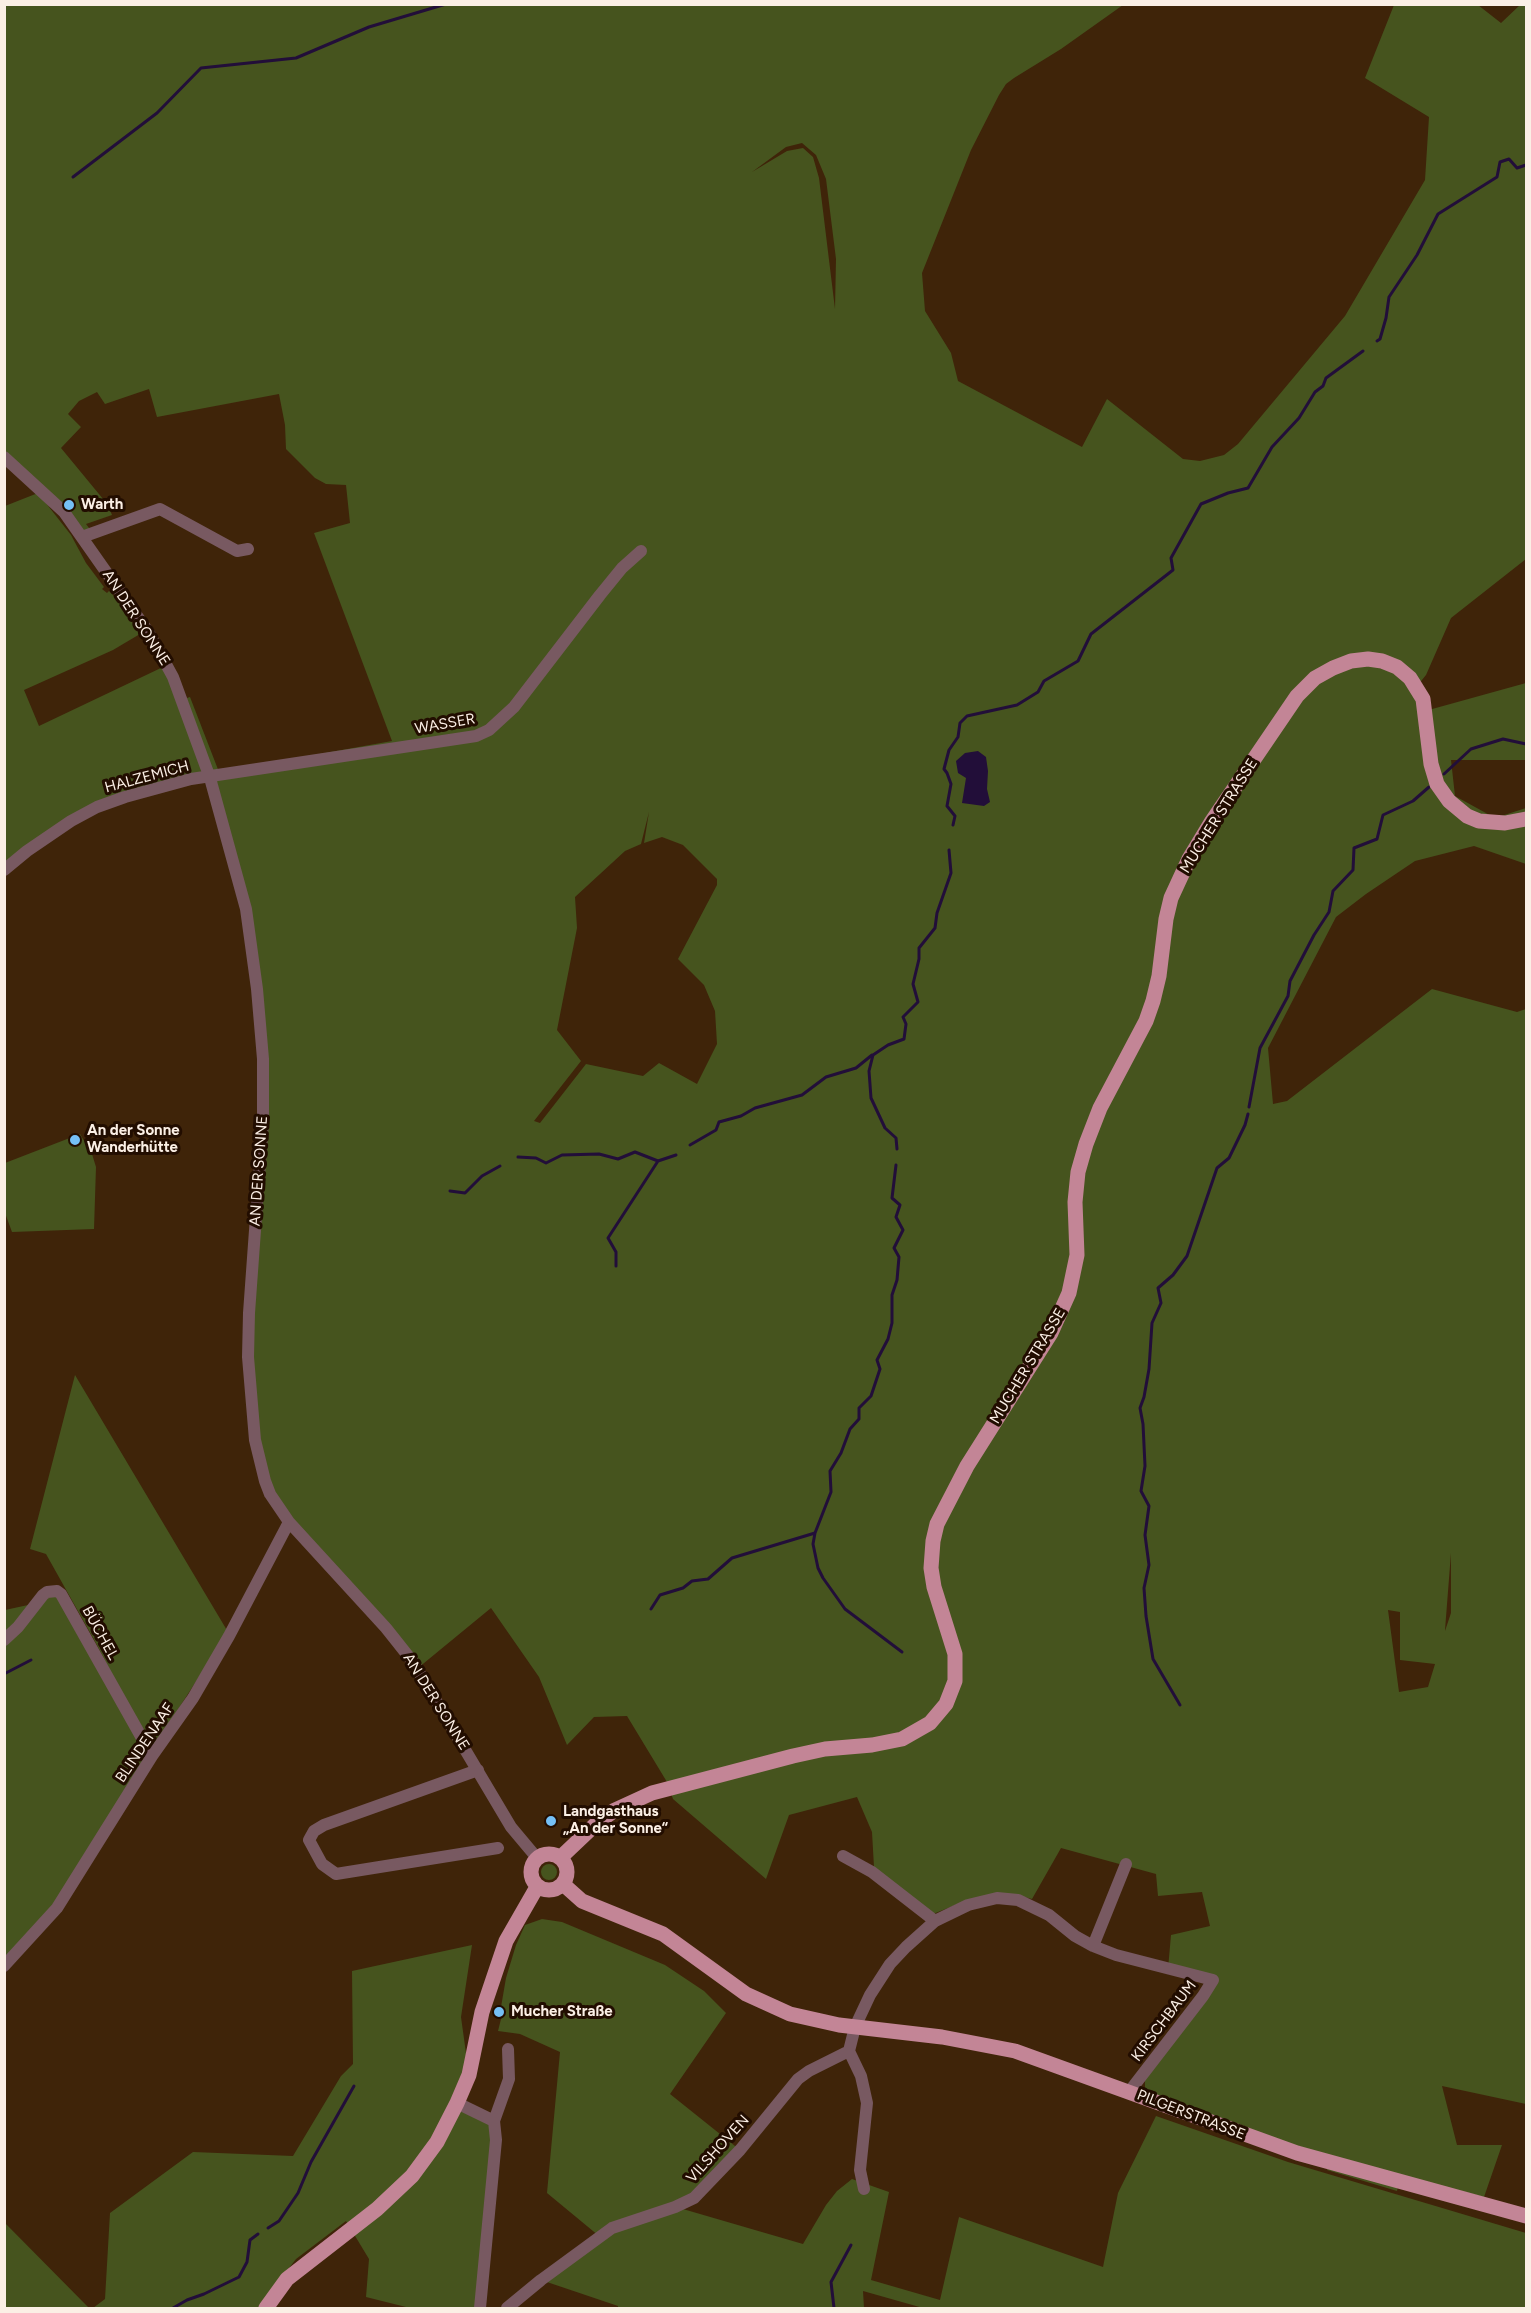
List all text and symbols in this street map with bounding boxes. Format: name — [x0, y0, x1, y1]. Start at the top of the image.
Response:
place label: Warth — [81, 496, 123, 514]
marker: Warth — [62, 498, 76, 512]
street label: AN DER SONNE — [98, 567, 174, 669]
street label: WASSER — [414, 710, 476, 738]
street label: MUCHER STRASSE — [1176, 755, 1262, 877]
street label: HALZEMICH — [103, 757, 191, 797]
street label: AN DER SONNE — [246, 1115, 272, 1227]
place label: An der Sonne Wanderhütte — [87, 1122, 179, 1157]
marker: An der Sonne Wanderhütte — [68, 1133, 82, 1147]
street label: MUCHER STRASSE — [986, 1305, 1070, 1427]
street label: BÜCHEL — [78, 1603, 122, 1663]
street label: AN DER SONNE — [399, 1650, 473, 1754]
street label: BLINDENAAF — [112, 1700, 178, 1786]
place label: Landgasthaus „An der Sonne“ — [563, 1803, 668, 1838]
marker: Landgasthaus „An der Sonne“ — [544, 1814, 558, 1828]
street label: KIRSCHBAUM — [1128, 1977, 1200, 2065]
place label: Mucher Straße — [511, 2003, 613, 2021]
marker: Mucher Straße — [492, 2005, 506, 2019]
street label: PILGERSTRASSE — [1134, 2086, 1248, 2144]
street label: VILSHOVEN — [683, 2111, 753, 2187]

